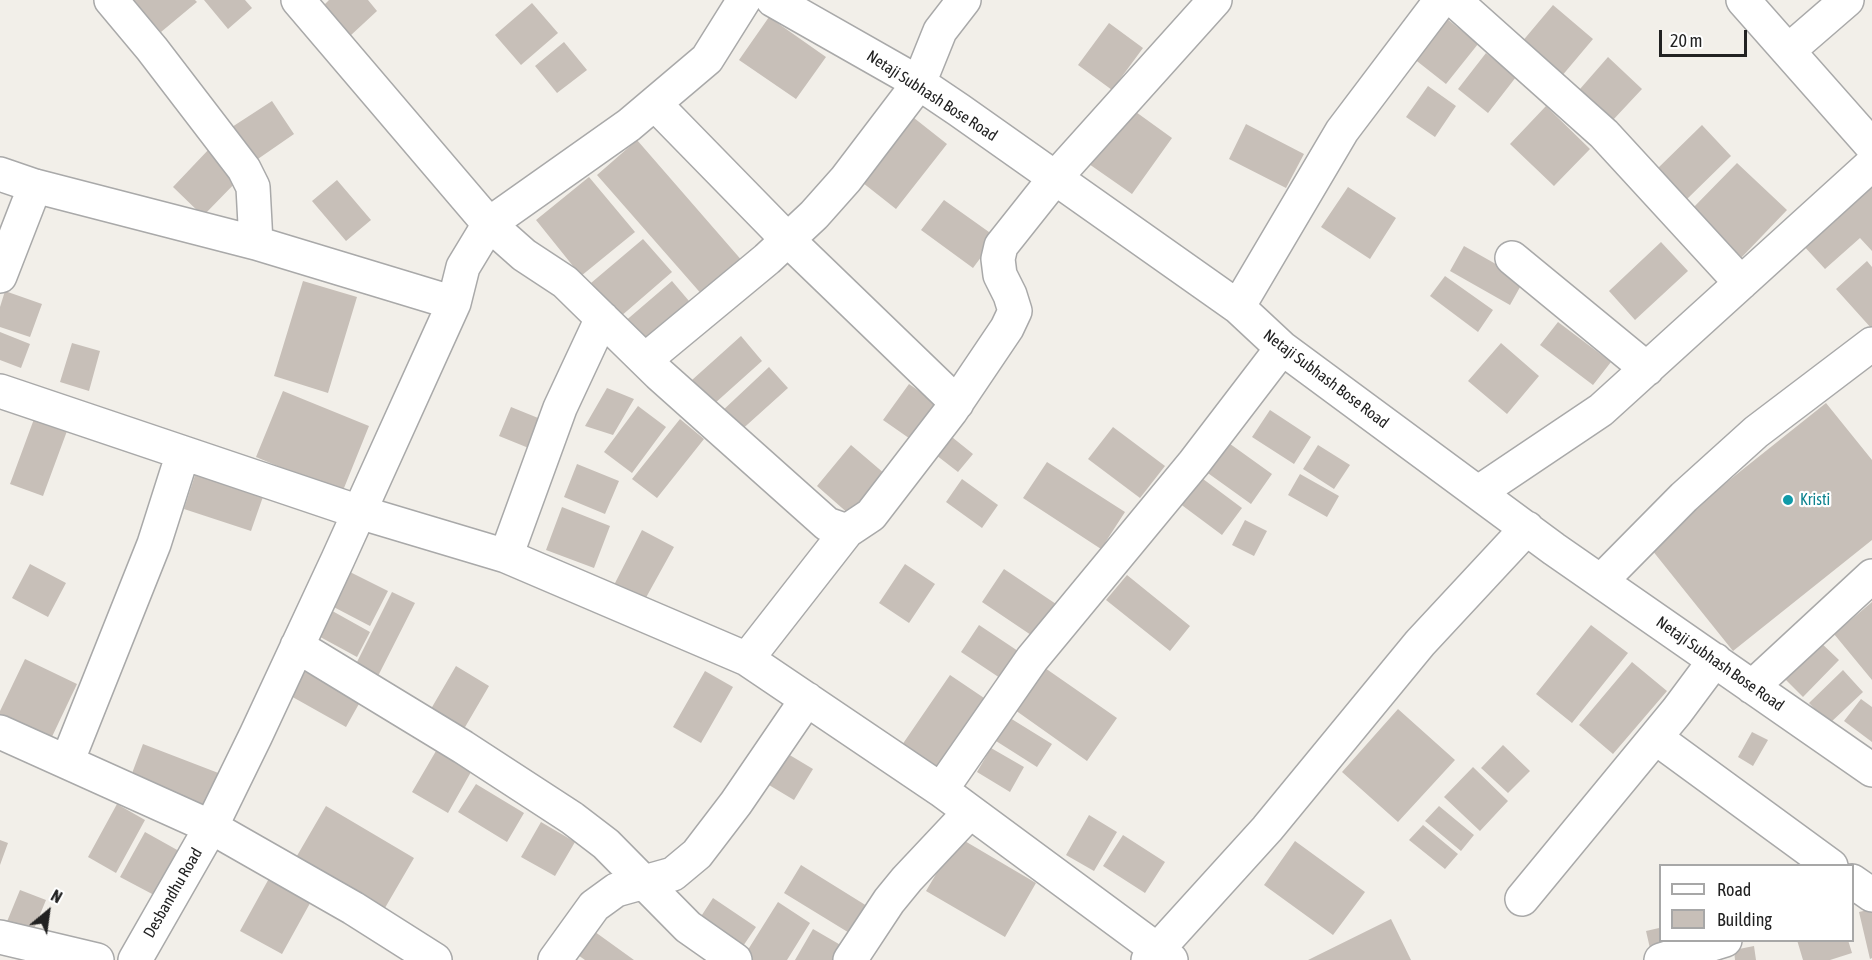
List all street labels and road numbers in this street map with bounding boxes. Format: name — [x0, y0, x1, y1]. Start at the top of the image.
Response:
street label: Netaji Subhash Bose Road — [863, 47, 1001, 145]
street label: Netaji Subhash Bose Road — [1260, 326, 1392, 432]
street label: Netaji Subhash Bose Road — [1652, 613, 1788, 715]
street label: Desbandhu Road — [140, 845, 206, 941]

